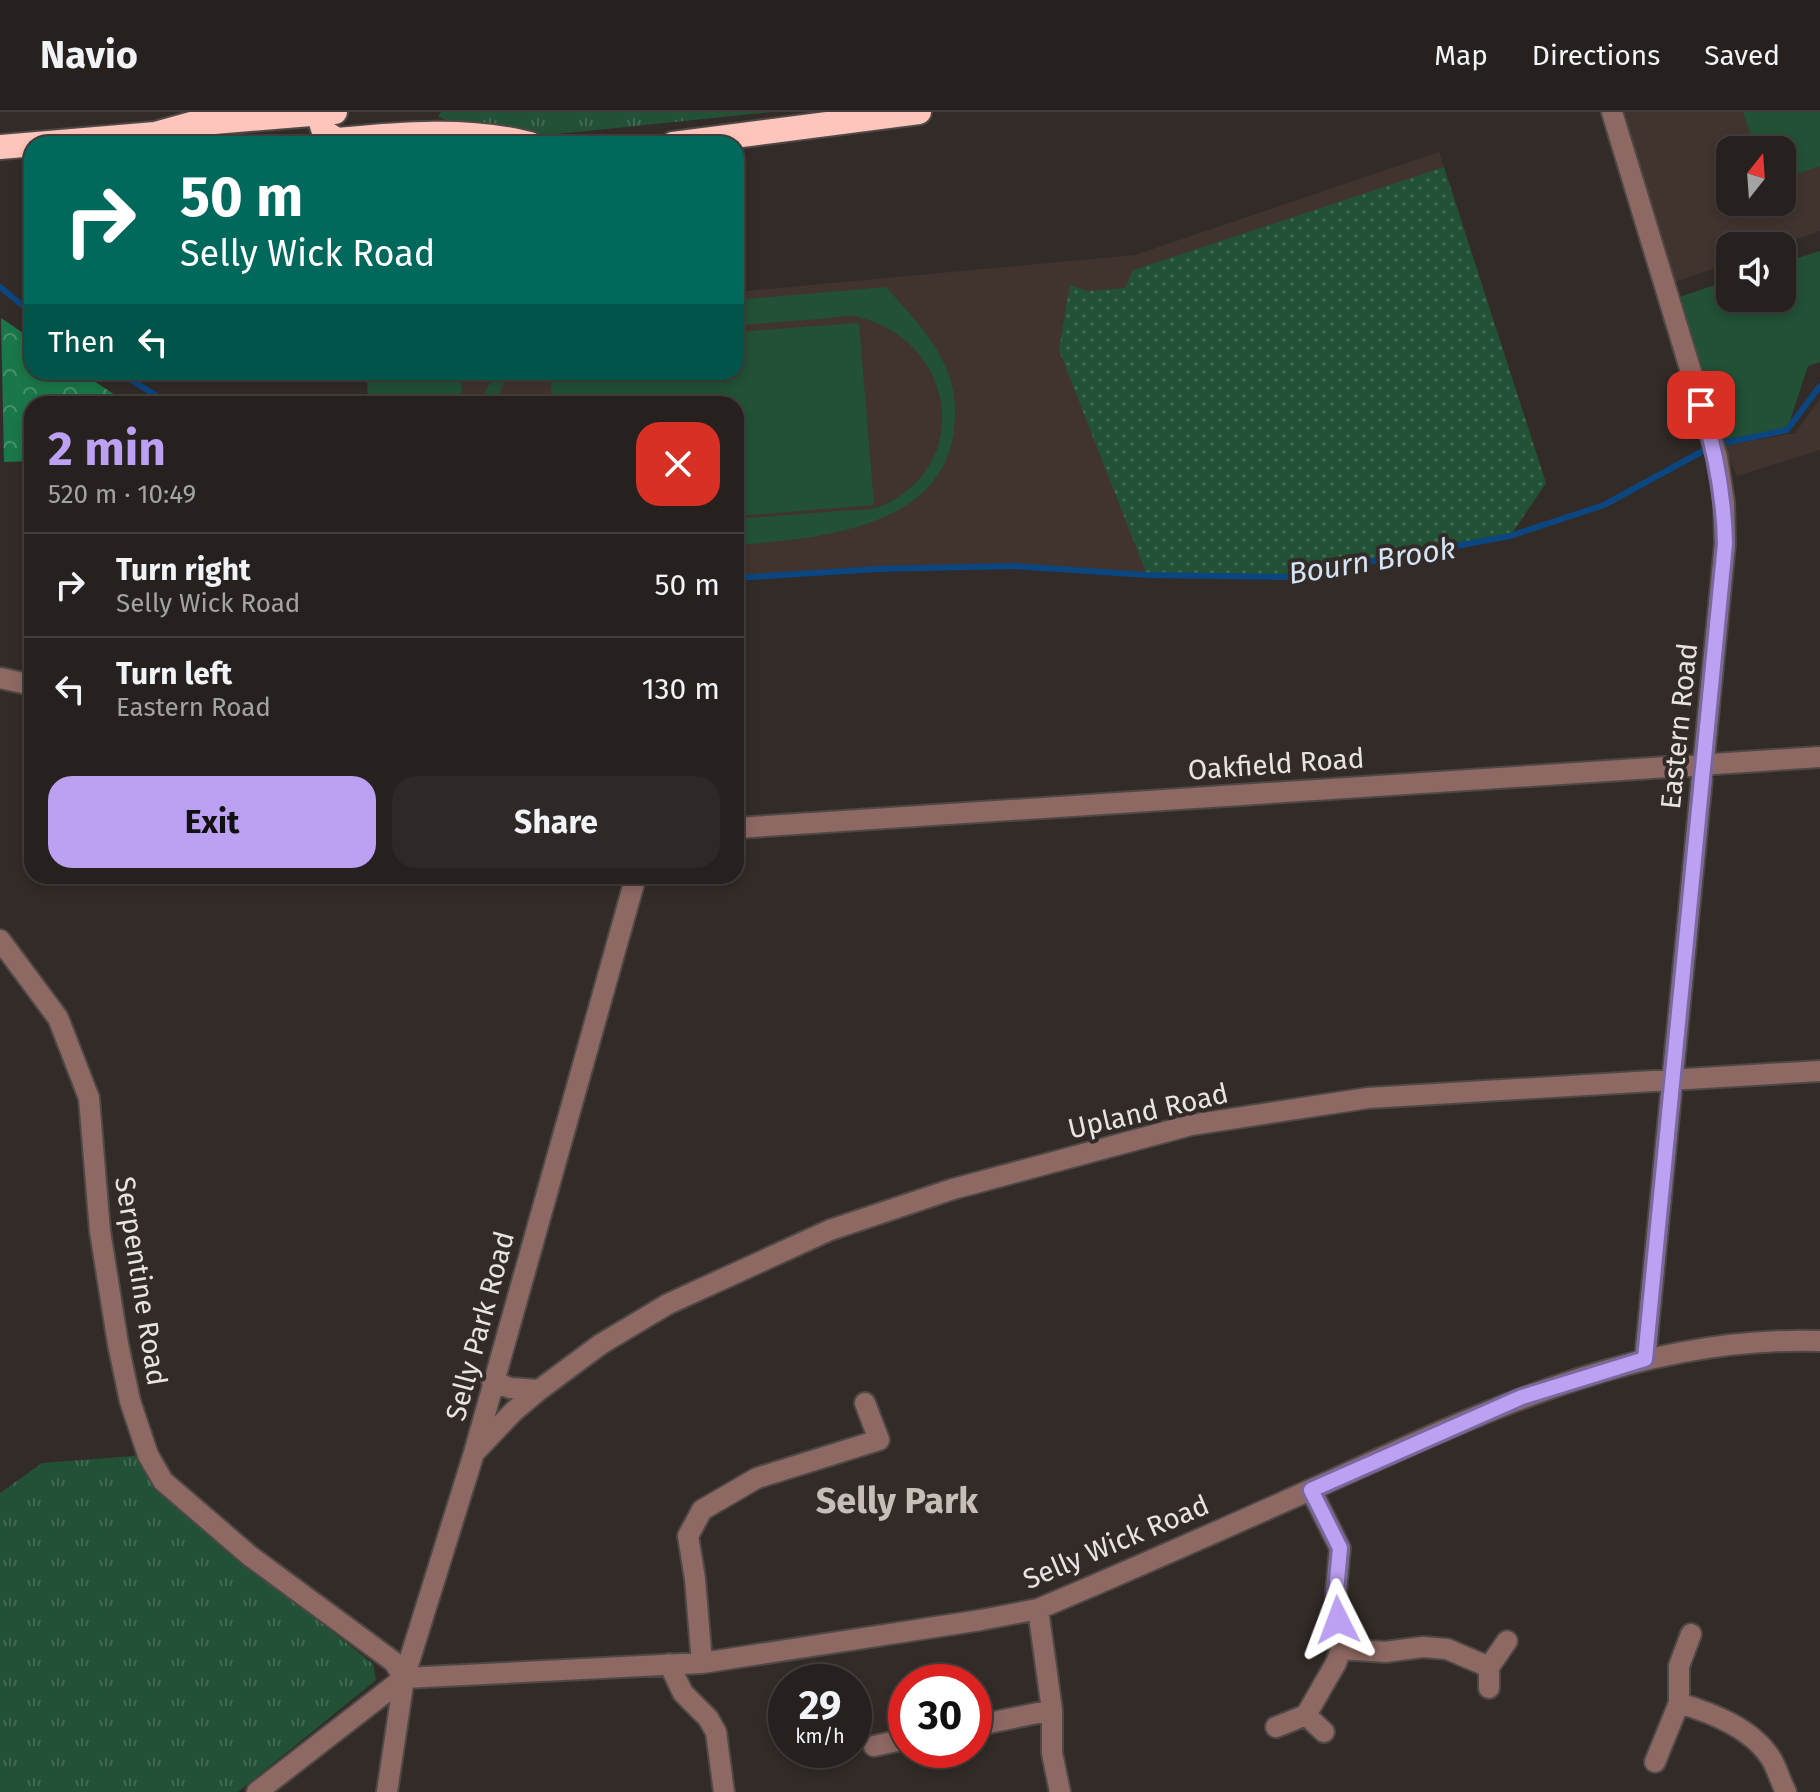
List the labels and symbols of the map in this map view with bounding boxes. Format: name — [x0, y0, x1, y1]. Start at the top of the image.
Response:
north arrow — [1716, 136, 1796, 216]
pin — [1667, 371, 1735, 439]
water label: Bourn Brook — [1286, 530, 1458, 592]
street label: Eastern Road — [1654, 641, 1704, 811]
street label: Oakfield Road — [1187, 741, 1365, 787]
street label: Upland Road — [1065, 1077, 1231, 1145]
street label: Serpentine Road — [108, 1174, 174, 1388]
street label: Selly Park Road — [439, 1228, 521, 1424]
district label: Selly Park — [816, 1479, 979, 1523]
street label: Selly Wick Road — [1018, 1488, 1214, 1596]
position arrow — [1296, 1578, 1380, 1662]
speed limit sign: 30 — [888, 1664, 992, 1768]

